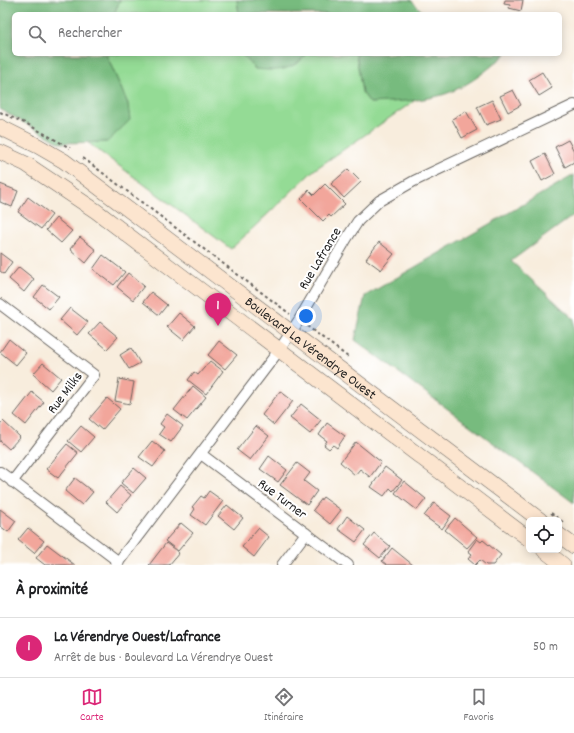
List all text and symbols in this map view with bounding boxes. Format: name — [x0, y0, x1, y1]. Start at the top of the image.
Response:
search box — [12, 12, 562, 56]
icon: search — [26, 23, 48, 45]
text: Rechercher — [58, 23, 122, 45]
street label: Rue Lafrance — [294, 224, 347, 294]
pin: 1 — [205, 293, 231, 326]
street label: Boulevard La Vérendrye Ouest — [240, 293, 380, 405]
your location — [296, 306, 316, 326]
street label: Rue Milks — [43, 368, 88, 418]
street label: Rue Turner — [253, 474, 311, 525]
map controls — [526, 517, 562, 553]
button: locate — [526, 517, 562, 553]
text: À proximité — [16, 579, 88, 603]
text: La Vérendrye Ouest/Lafrance — [54, 627, 221, 649]
text: 1 — [28, 638, 30, 657]
text: 50 m — [533, 638, 558, 657]
text: Arrêt de bus · Boulevard La Vérendrye Ouest — [54, 649, 273, 668]
tab: Carte — [80, 686, 104, 726]
tab: Itinéraire — [264, 686, 303, 726]
tab: Favoris — [464, 686, 494, 726]

